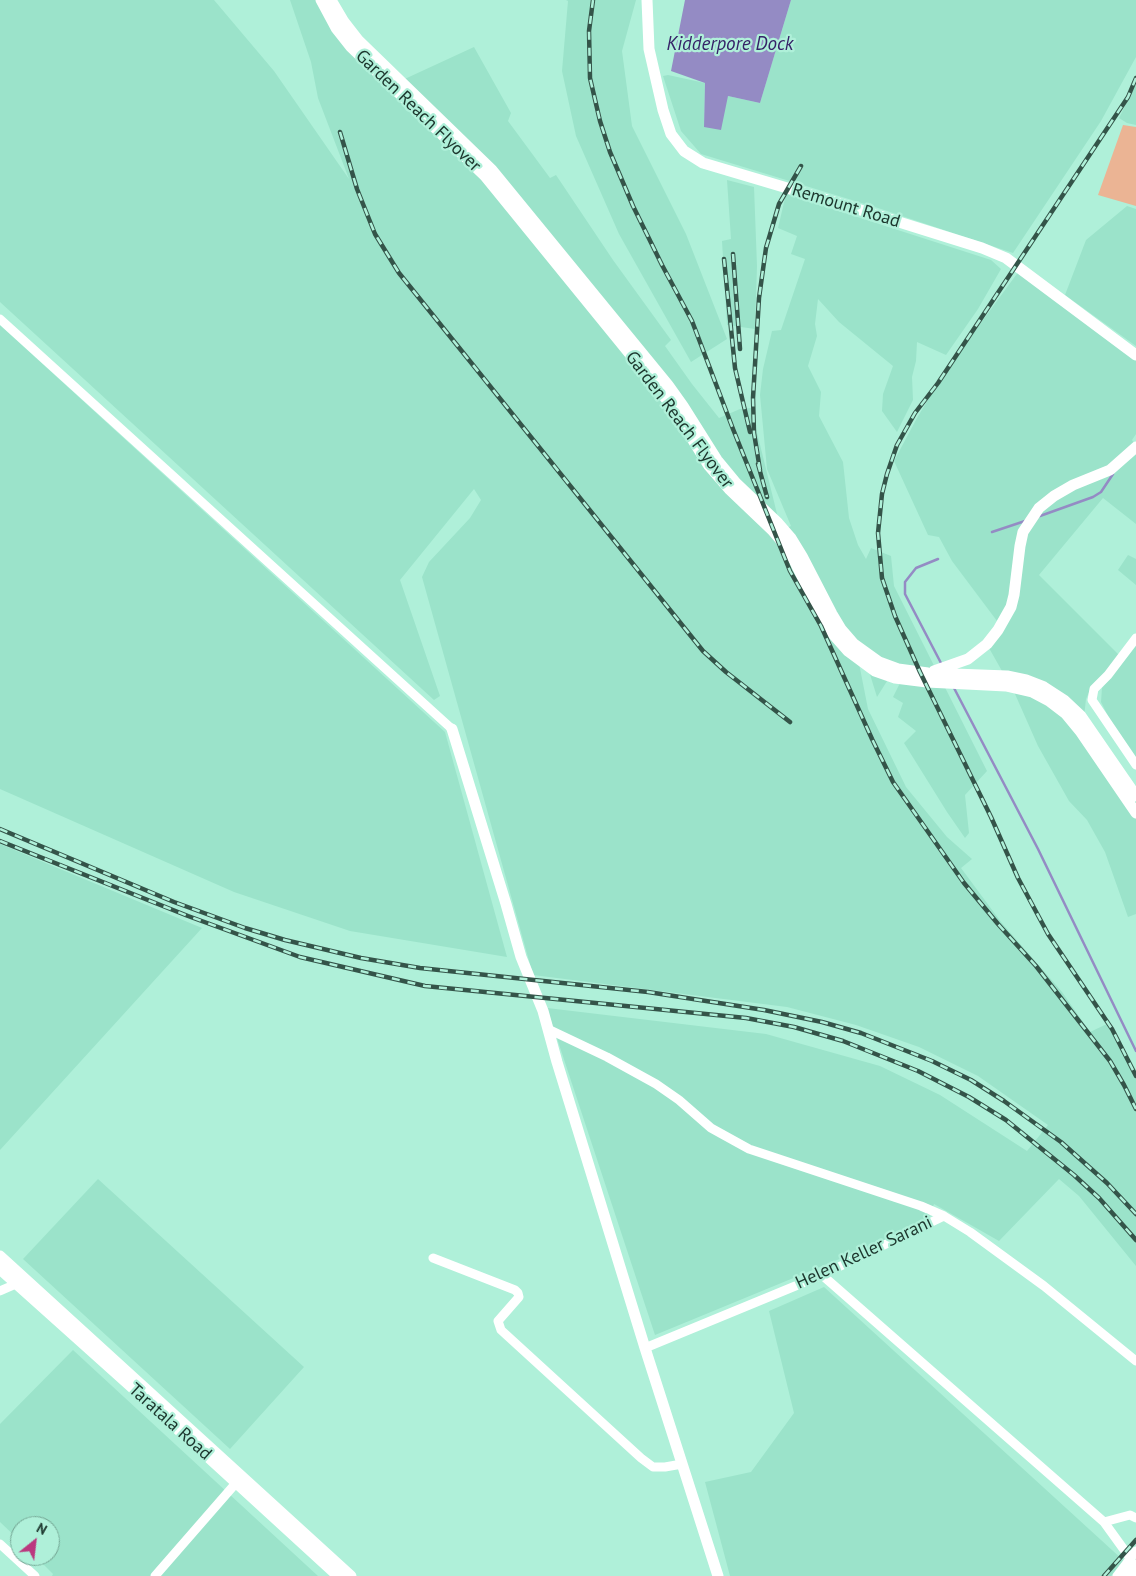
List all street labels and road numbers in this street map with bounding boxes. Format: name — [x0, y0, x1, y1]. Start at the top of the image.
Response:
street label: Garden Reach Flyover — [351, 46, 485, 176]
street label: Remount Road — [789, 179, 903, 233]
street label: Garden Reach Flyover — [620, 347, 738, 493]
street label: Helen Keller Sarani — [792, 1212, 936, 1294]
street label: Taratala Road — [124, 1379, 216, 1465]

